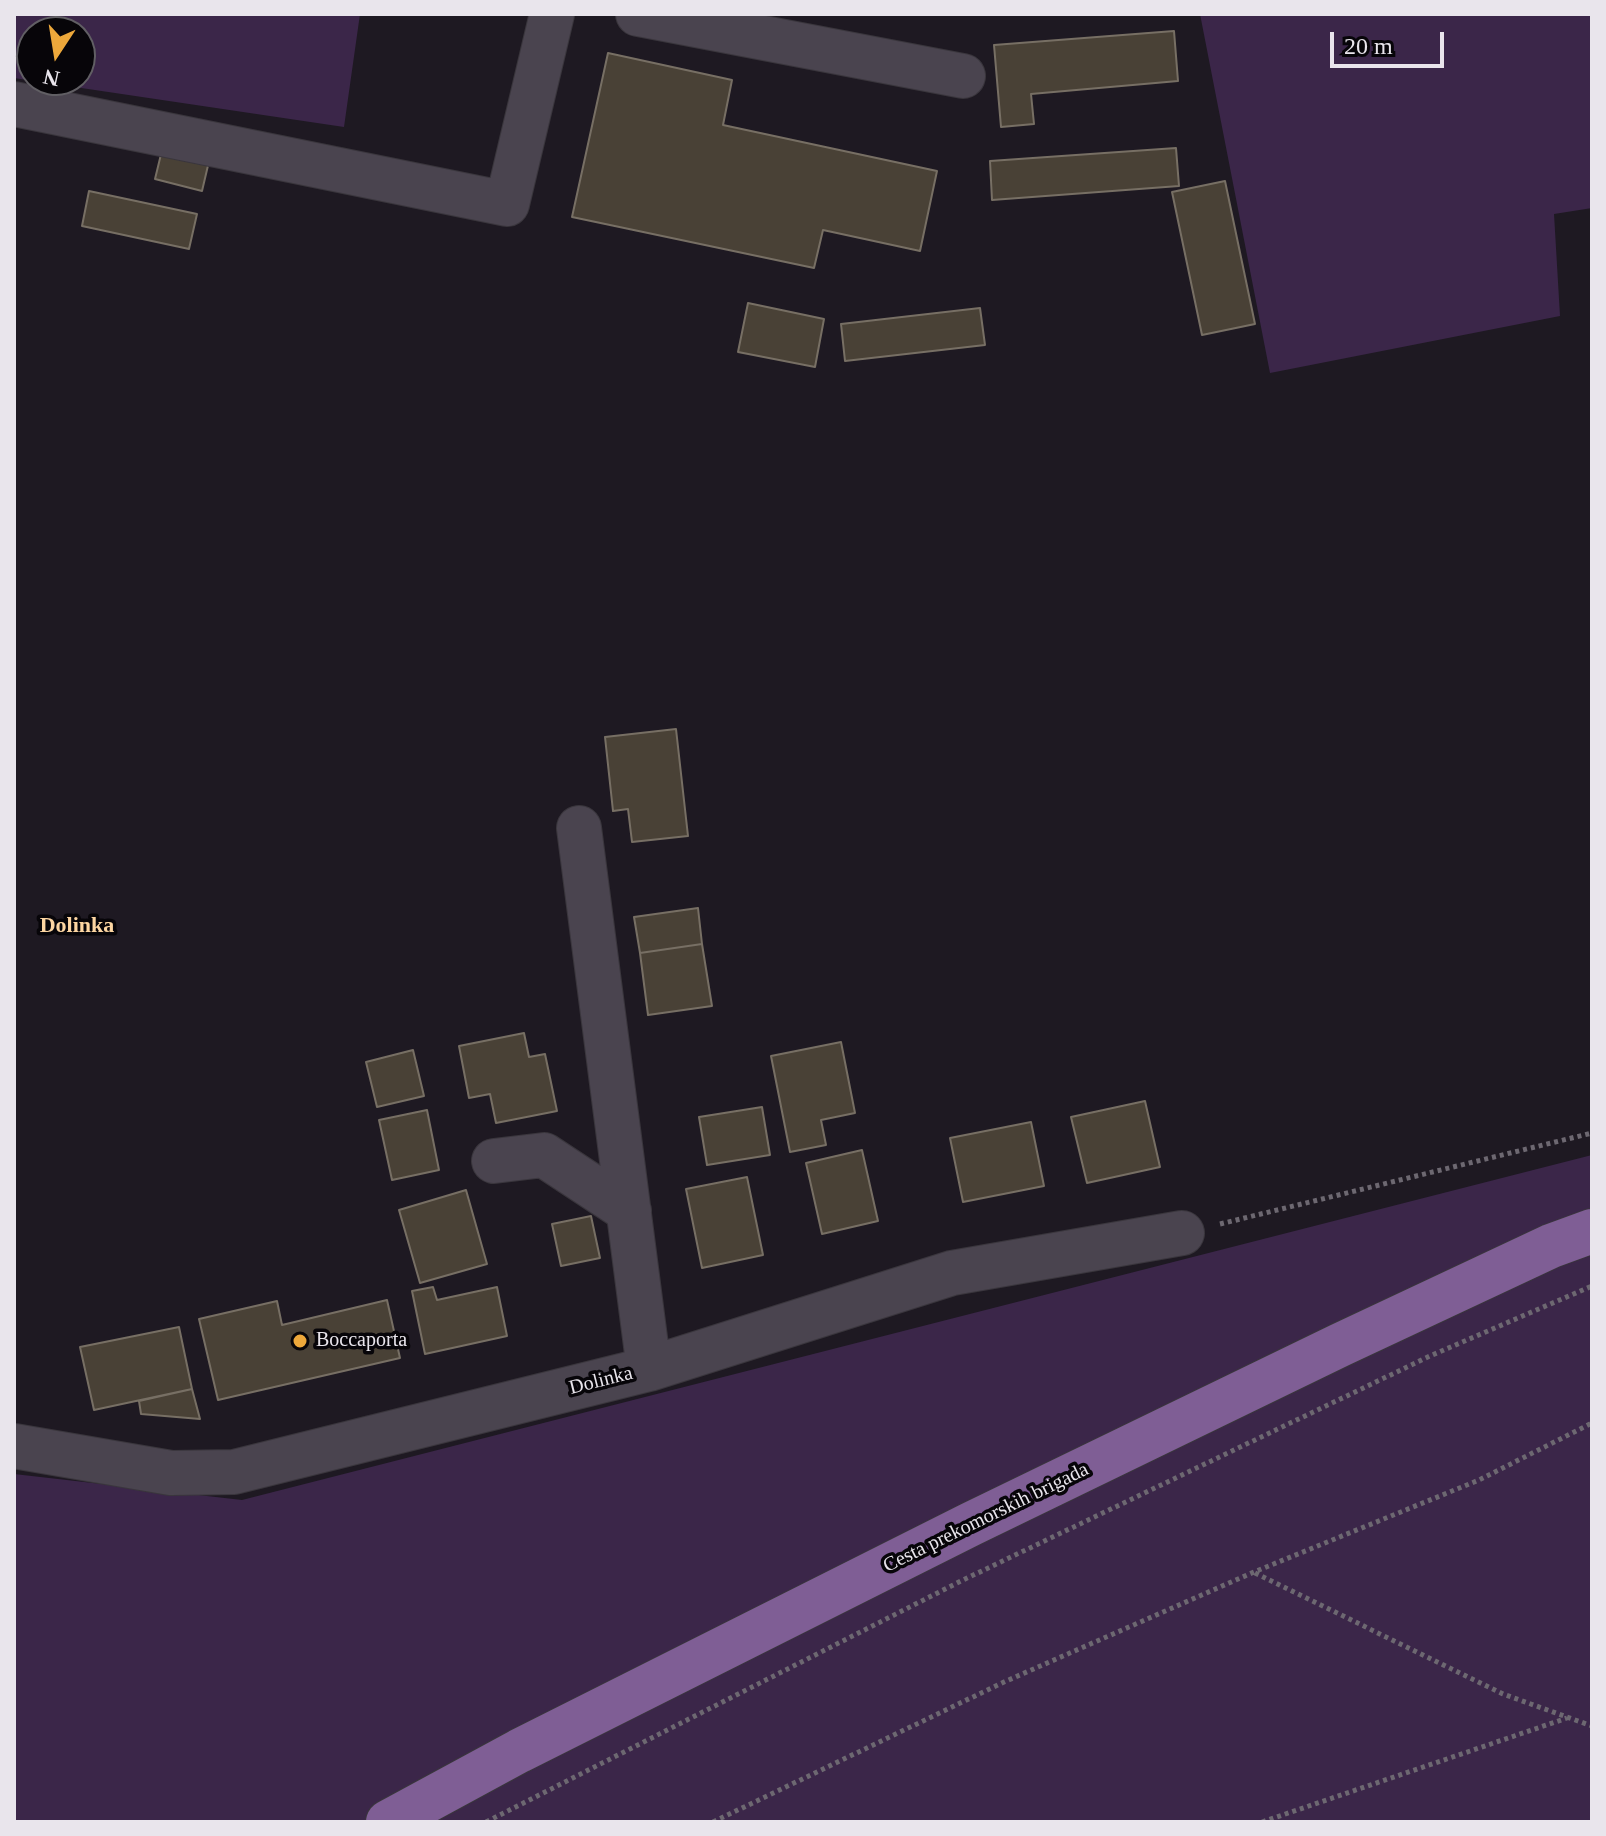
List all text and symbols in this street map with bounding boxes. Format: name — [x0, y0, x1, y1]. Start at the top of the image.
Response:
north arrow — [16, 16, 96, 96]
scale bar — [1334, 16, 1448, 66]
text: 20 m — [1344, 33, 1393, 59]
text: N — [41, 64, 62, 92]
district label: Dolinka — [40, 913, 114, 939]
place label: Boccaporta — [316, 1329, 407, 1353]
marker: Boccaporta — [291, 1332, 309, 1350]
street label: Dolinka — [567, 1362, 635, 1400]
street label: Cesta prekomorskih brigada — [879, 1458, 1093, 1578]

